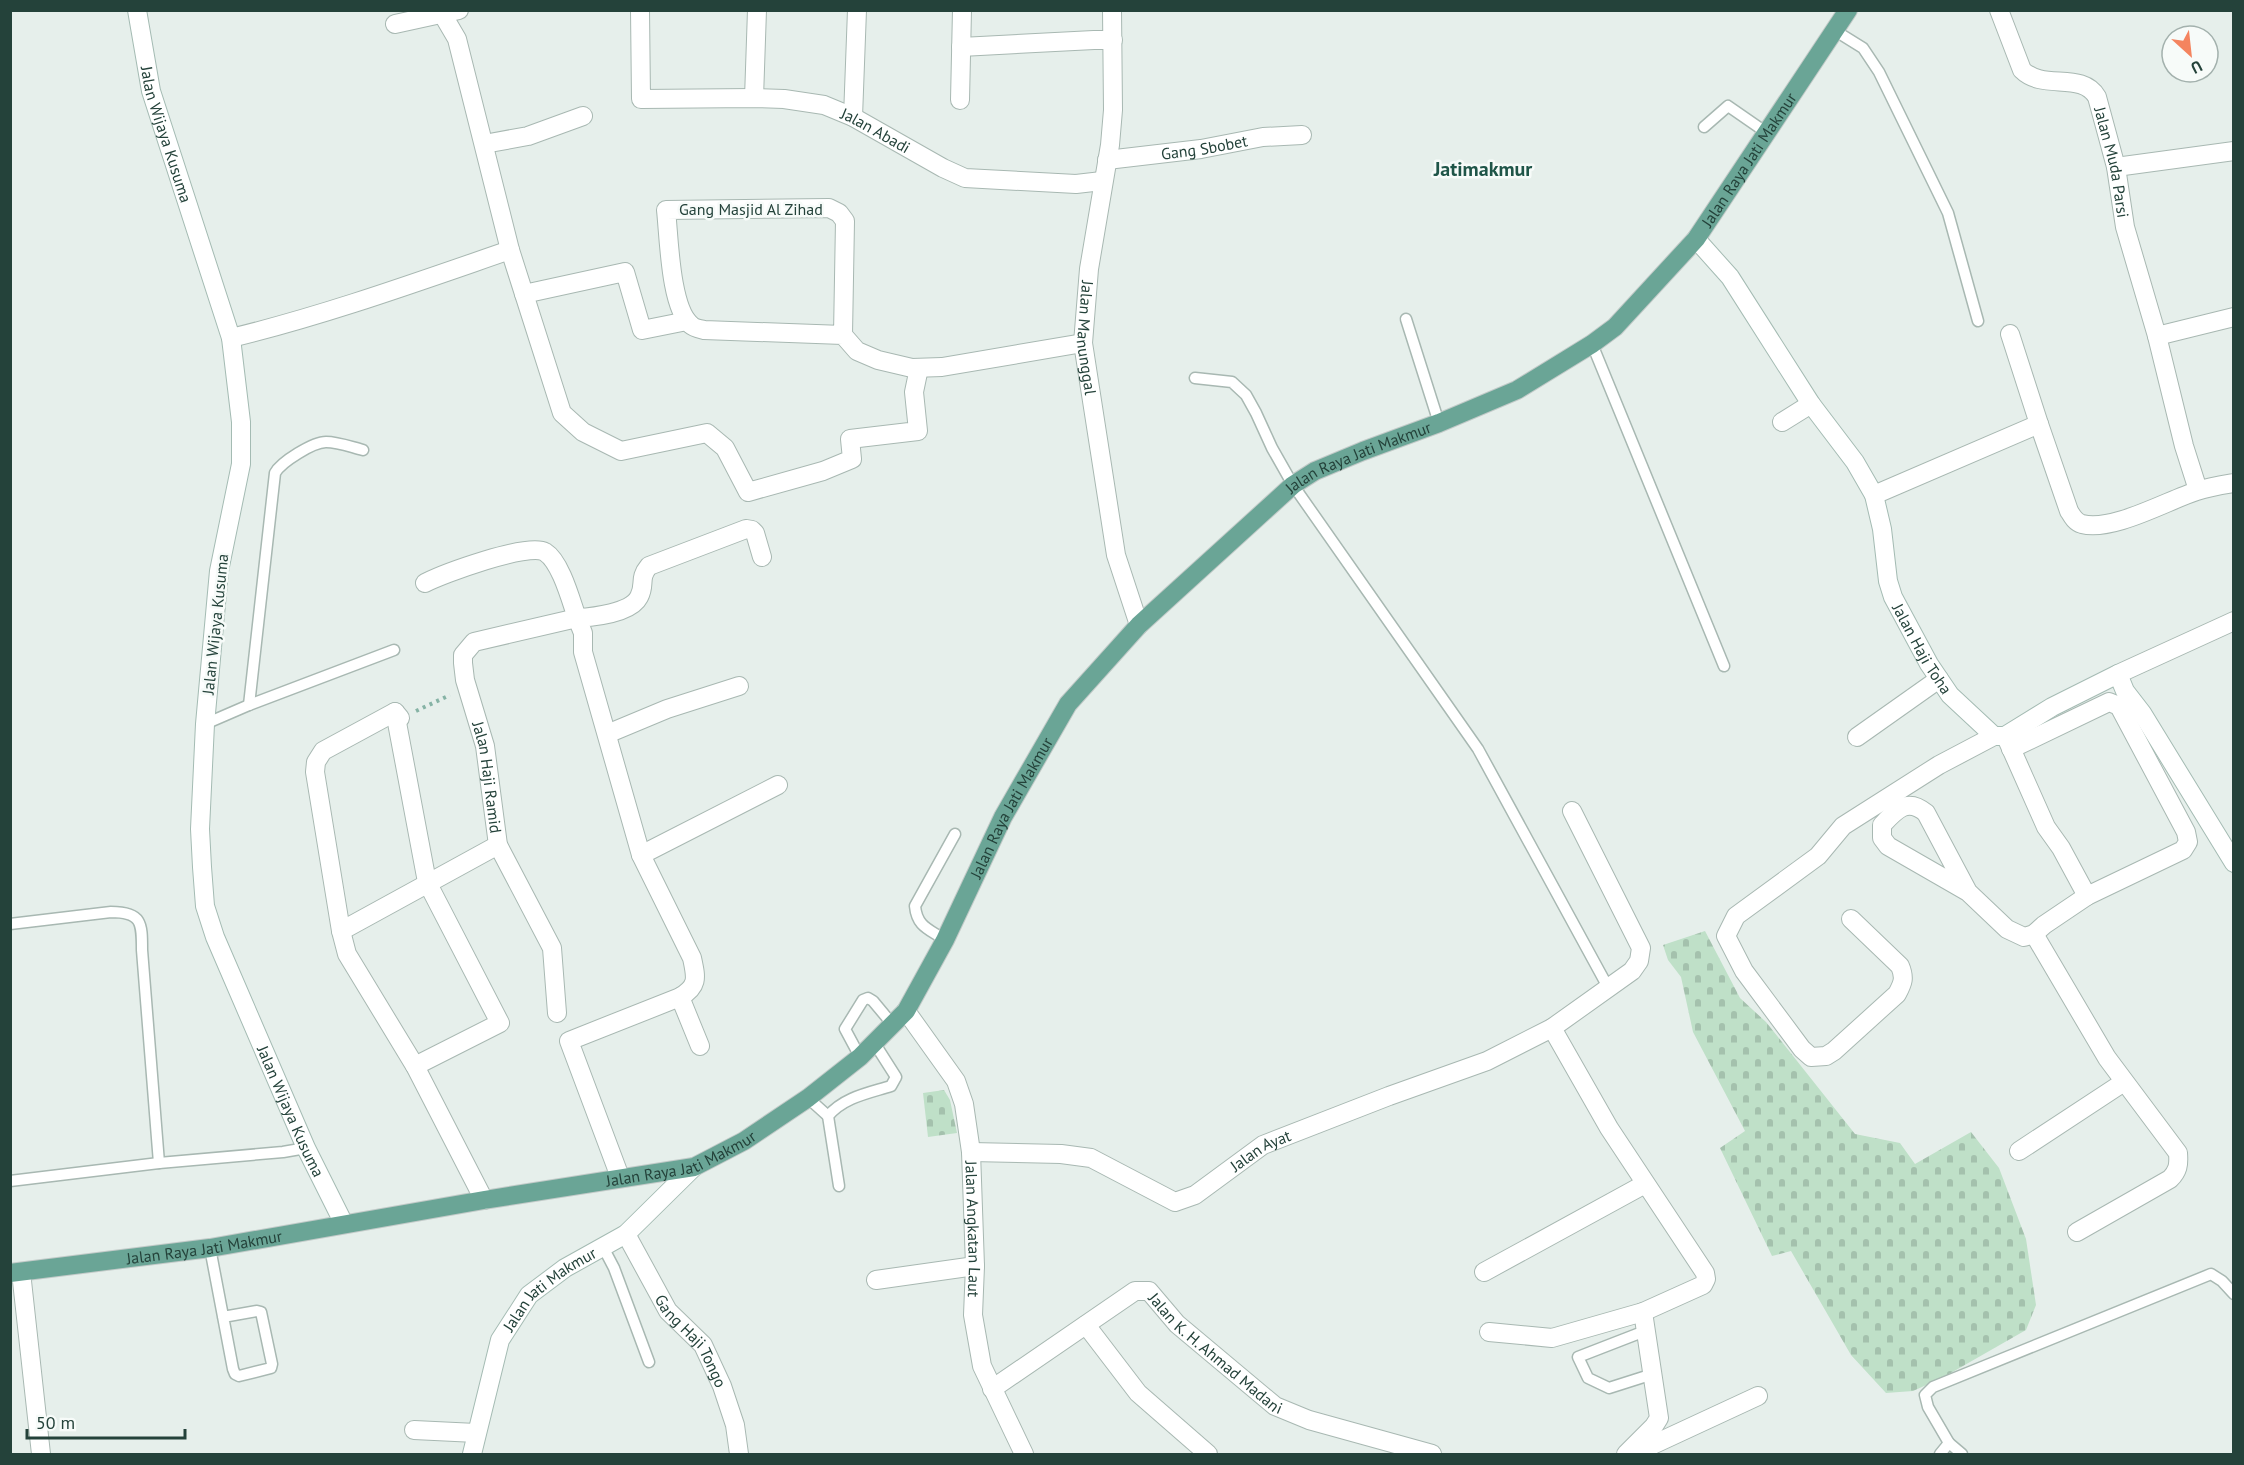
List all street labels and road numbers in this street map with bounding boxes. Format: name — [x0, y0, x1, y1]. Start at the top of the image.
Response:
street label: Jalan Wijaya Kusuma — [137, 64, 196, 205]
street label: Jalan Raya Jati Makmur — [1696, 88, 1801, 231]
street label: Jalan Abadi — [837, 103, 914, 157]
street label: Jalan Muda Parsi — [2090, 104, 2133, 219]
street label: Gang Sbobet — [1160, 130, 1250, 164]
street label: Gang Masjid Al Zihad — [679, 199, 823, 219]
street label: Jalan Manunggal — [1073, 279, 1101, 396]
street label: Jalan Raya Jati Makmur — [1280, 417, 1434, 498]
street label: Jalan Wijaya Kusuma — [198, 553, 232, 696]
street label: Jalan Haji Toha — [1888, 599, 1956, 698]
street label: Jalan Haji Ramid — [468, 718, 506, 834]
street label: Jalan Raya Jati Makmur — [965, 733, 1057, 882]
street label: Jalan Wijaya Kusuma — [253, 1041, 329, 1180]
street label: Jalan Ayat — [1225, 1125, 1294, 1176]
street label: Jalan Raya Jati Makmur — [604, 1126, 760, 1191]
street label: Jalan Angkatan Laut — [961, 1160, 985, 1298]
street label: Jalan Raya Jati Makmur — [124, 1225, 284, 1268]
street label: Jalan Jati Makmur — [498, 1242, 600, 1336]
street label: Jalan K. H. Ahmad Madani — [1144, 1288, 1286, 1418]
street label: Gang Haji Tongo — [651, 1291, 731, 1390]

